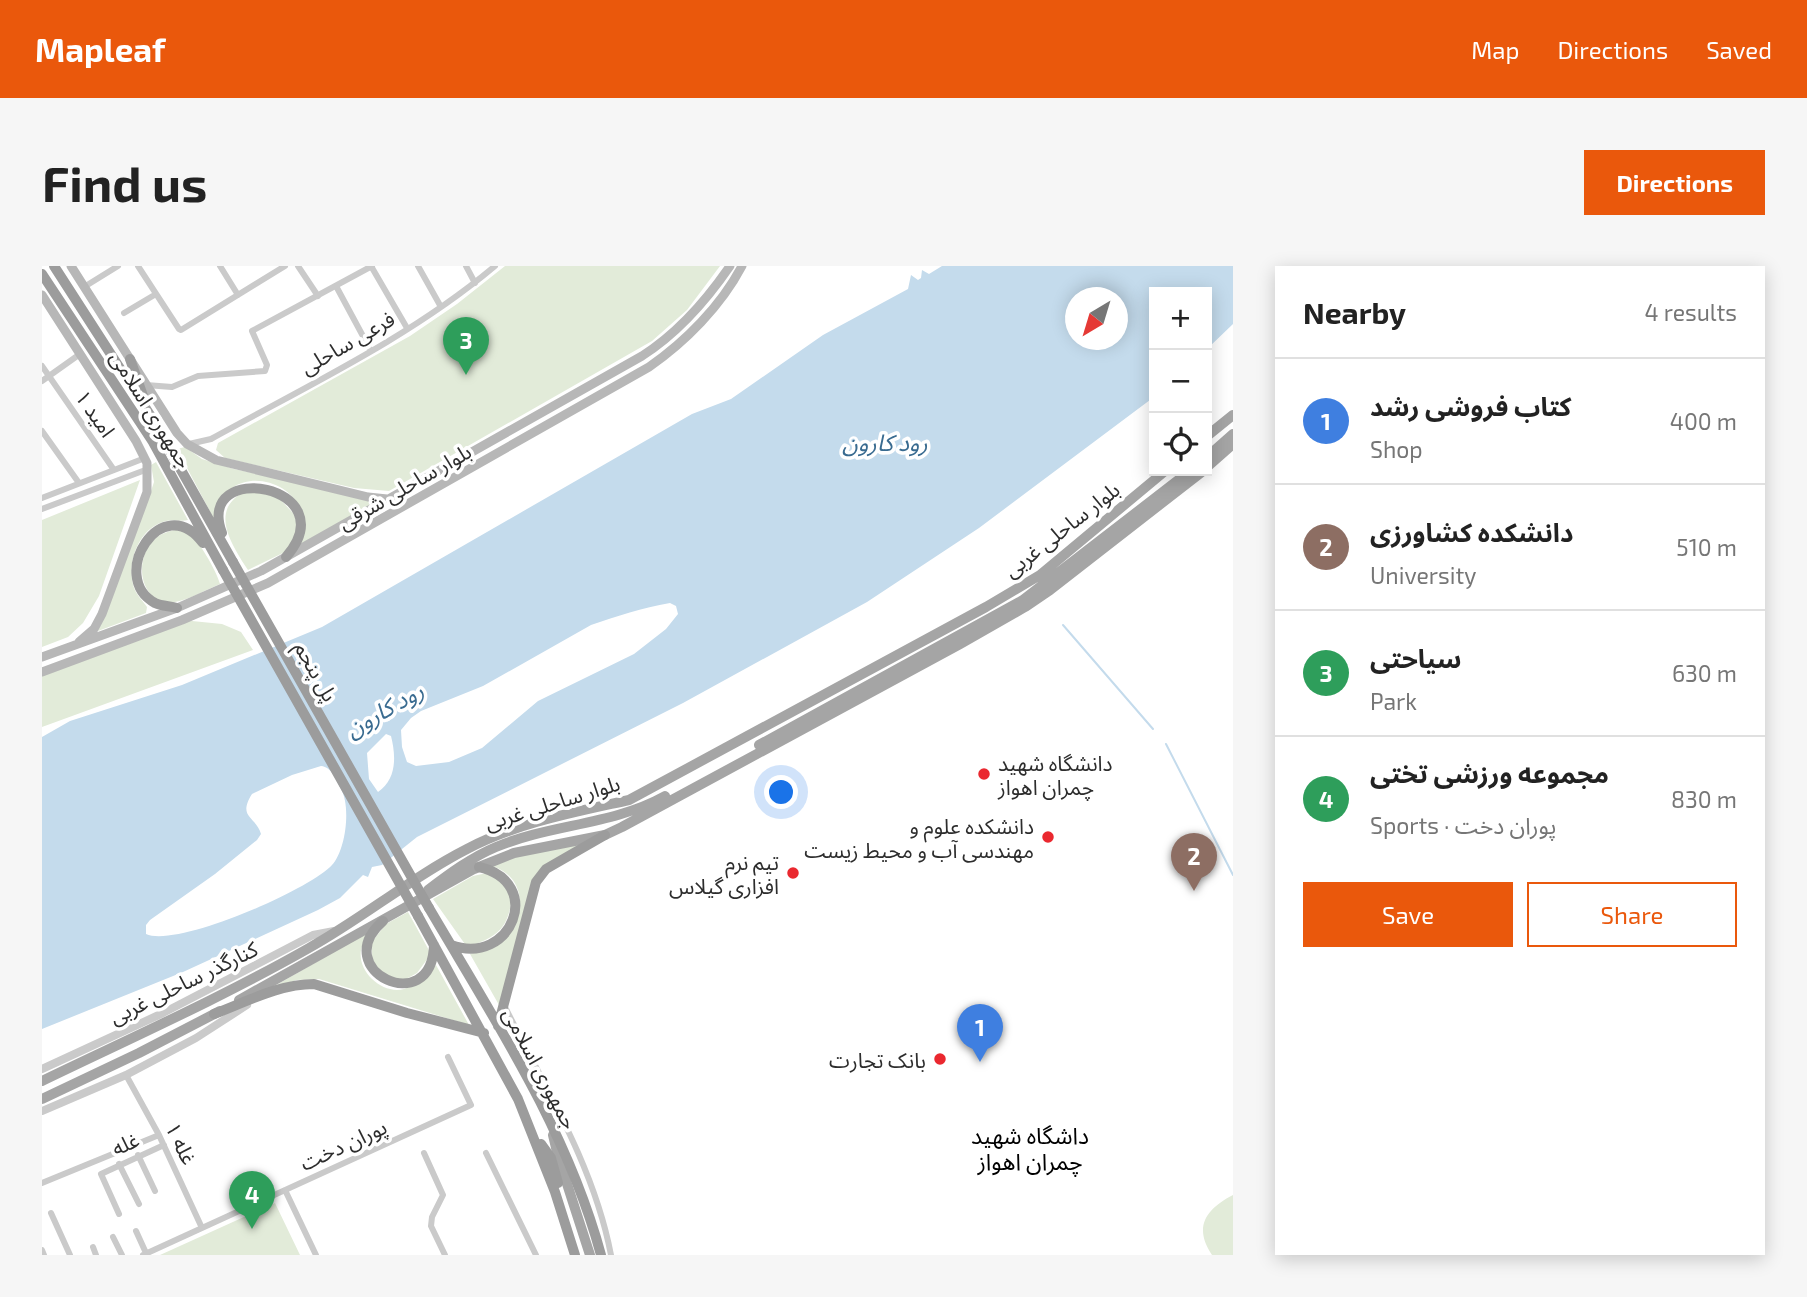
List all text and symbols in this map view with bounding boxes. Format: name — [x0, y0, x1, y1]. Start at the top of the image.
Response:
text: Mapleaf — [35, 29, 165, 69]
text: Map — [1471, 35, 1519, 64]
text: Directions — [1557, 35, 1668, 64]
text: Saved — [1706, 35, 1772, 64]
button: Directions — [1584, 150, 1765, 215]
text: Find us — [42, 153, 207, 212]
north arrow — [1065, 287, 1128, 350]
map controls — [1149, 287, 1212, 476]
button: + — [1149, 287, 1212, 350]
text: Nearby — [1303, 294, 1406, 330]
text: 4 results — [1645, 298, 1737, 326]
street label: فرعی ساحلی — [295, 305, 399, 380]
pin: 3 — [443, 317, 489, 375]
street label: جمهوری اسلامی — [105, 346, 198, 473]
button: − — [1149, 350, 1212, 413]
street label: امید ۱ — [71, 385, 121, 441]
text: کتاب فروشی رشد — [1370, 390, 1571, 421]
text: 1 — [1321, 407, 1331, 435]
text: 400 m — [1670, 407, 1737, 435]
button: locate — [1149, 413, 1212, 476]
water label: رود کارون — [842, 428, 928, 457]
text: Shop — [1370, 435, 1423, 463]
street label: بلوار ساحلی شرقی — [333, 438, 476, 535]
street label: بلوار ساحلی غربی — [998, 476, 1124, 583]
text: دانشکده کشاورزی — [1370, 516, 1573, 547]
text: 2 — [1319, 533, 1333, 561]
text: 510 m — [1676, 533, 1737, 561]
text: University — [1370, 561, 1476, 589]
street label: پل پنجم — [287, 637, 344, 707]
text: سیاحتی — [1370, 642, 1461, 673]
text: 3 — [1319, 659, 1333, 687]
text: 630 m — [1672, 659, 1737, 687]
water label: رود کارون — [340, 676, 429, 743]
text: Park — [1370, 687, 1417, 715]
place label: دانشگاه شهید چمران اهواز — [997, 750, 1113, 801]
text: مجموعه ورزشی تختی — [1370, 757, 1609, 788]
marker: دانشگاه شهید چمران اهواز — [976, 766, 992, 782]
street label: بلوار ساحلی غربی — [481, 770, 623, 835]
your location — [764, 775, 798, 809]
text: 4 — [1319, 785, 1333, 813]
text: 830 m — [1671, 785, 1737, 813]
text: Sports · پوران دخت — [1370, 811, 1556, 839]
place label: دانشکده علوم و مهندسی آب و محیط زیست — [804, 813, 1034, 863]
marker: دانشکده علوم و مهندسی آب و محیط زیست — [1040, 829, 1056, 845]
pin: 2 — [1171, 833, 1217, 891]
place label: تیم نرم افزاری گیلاس — [669, 849, 779, 899]
marker: تیم نرم افزاری گیلاس — [785, 865, 801, 881]
button: Save — [1303, 882, 1513, 947]
button: Share — [1527, 882, 1737, 947]
street label: کنارگذر ساحلی غربی — [105, 935, 262, 1030]
street label: جمهوری اسلامی — [498, 1003, 583, 1133]
pin: 1 — [957, 1004, 1003, 1062]
place label: بانک تجارت — [829, 1047, 926, 1073]
marker: بانک تجارت — [932, 1051, 948, 1067]
street label: پوران دخت — [296, 1113, 391, 1177]
street label: غله ۱ — [161, 1118, 203, 1168]
district label: داشگاه شهید چمران اهواز — [971, 1121, 1089, 1177]
street label: غله — [108, 1126, 142, 1160]
pin: 4 — [229, 1171, 275, 1229]

